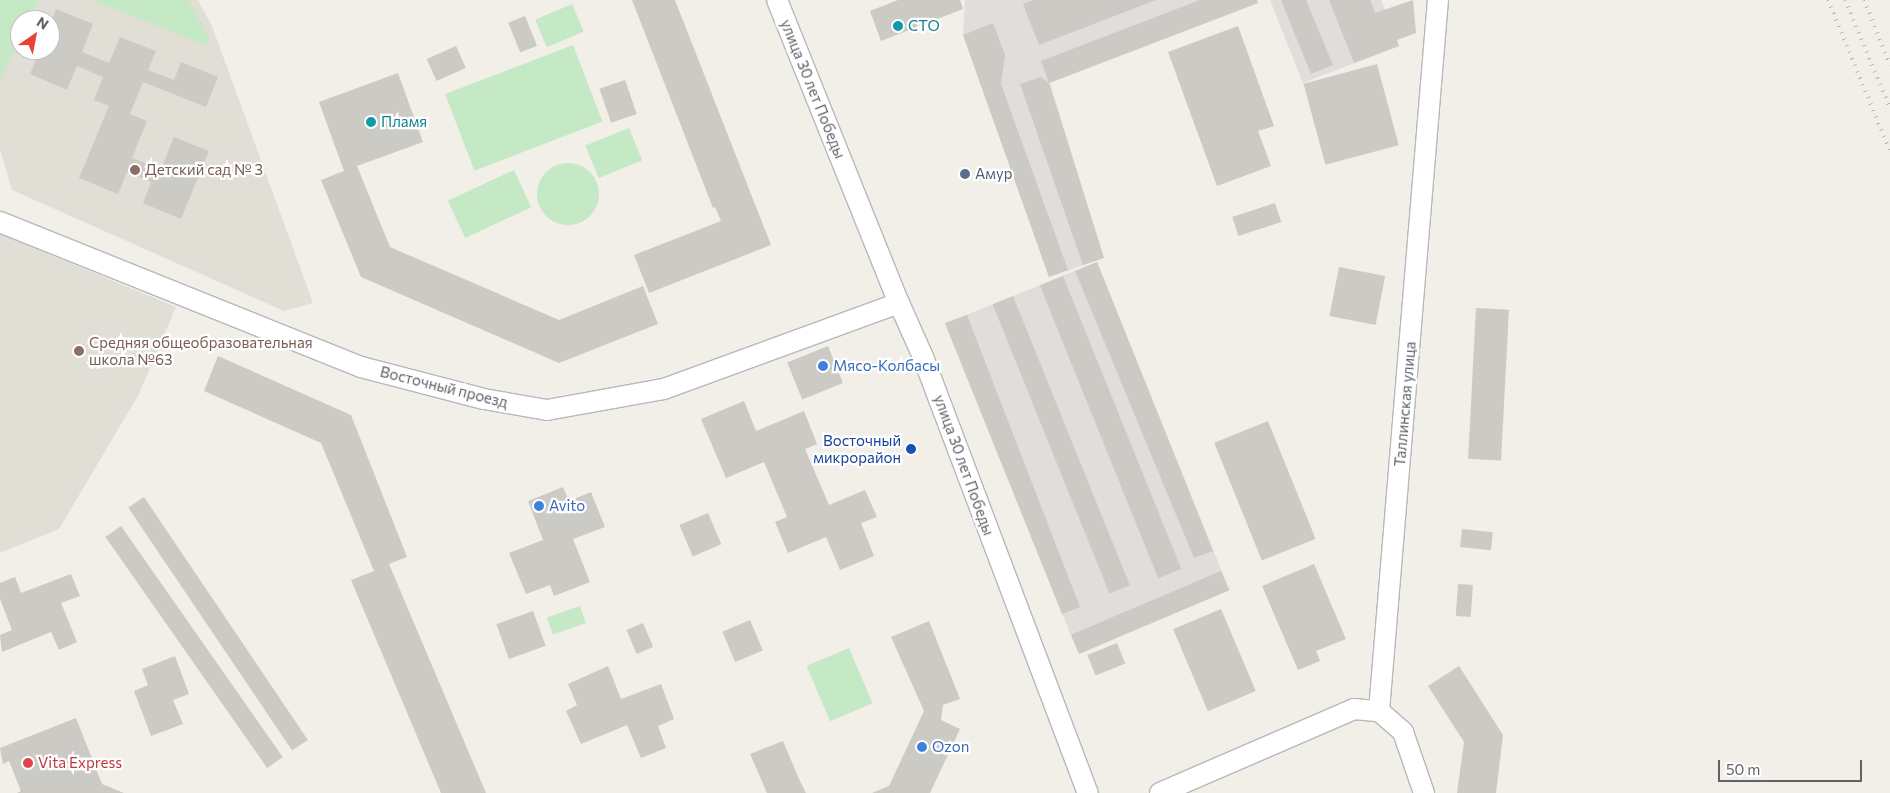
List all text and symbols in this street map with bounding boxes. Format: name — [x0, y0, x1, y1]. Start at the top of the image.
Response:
north arrow — [10, 10, 60, 60]
text: N — [34, 13, 52, 33]
street label: улица 30 лет Победы — [777, 17, 849, 161]
place label: СТО — [908, 17, 940, 35]
marker: СТО — [892, 20, 904, 32]
place label: Пламя — [381, 113, 427, 131]
marker: Пламя — [365, 116, 377, 128]
place label: Детский сад № 3 — [145, 161, 263, 179]
marker: Детский сад № 3 — [129, 164, 141, 176]
place label: Амур — [975, 165, 1012, 183]
marker: Амур — [959, 168, 971, 180]
place label: Средняя общеобразовательная школа №63 — [89, 333, 313, 368]
street label: Таллинская улица — [1391, 341, 1419, 467]
marker: Средняя общеобразовательная школа №63 — [73, 345, 85, 357]
place label: Мясо-Колбасы — [833, 357, 940, 375]
marker: Мясо-Колбасы — [817, 360, 829, 372]
street label: Восточный проезд — [378, 362, 510, 412]
street label: улица 30 лет Победы — [930, 392, 998, 538]
place label: Восточный микрорайон — [813, 431, 901, 466]
marker: Восточный микрорайон — [905, 443, 917, 455]
place label: Avito — [549, 497, 585, 515]
marker: Avito — [533, 500, 545, 512]
place label: Ozon — [932, 738, 969, 756]
marker: Ozon — [916, 741, 928, 753]
scale bar — [1720, 750, 1864, 782]
place label: Vita Express — [38, 754, 122, 772]
marker: Vita Express — [22, 757, 34, 769]
text: 50 m — [1726, 760, 1760, 778]

